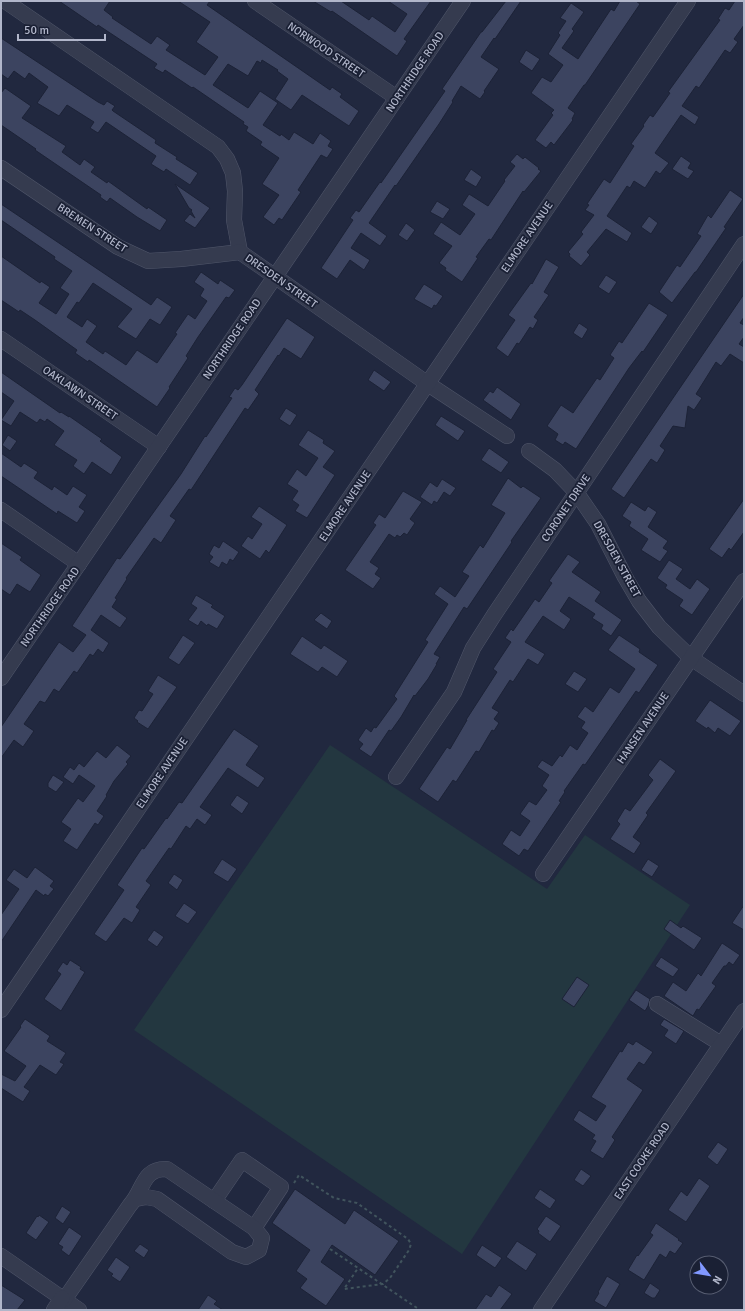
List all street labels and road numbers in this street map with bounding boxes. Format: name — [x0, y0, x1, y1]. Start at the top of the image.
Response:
street label: NORWOOD STREET — [285, 19, 368, 81]
street label: NORTHRIDGE ROAD — [383, 29, 447, 115]
street label: ELMORE AVENUE — [498, 199, 556, 275]
street label: BREMEN STREET — [55, 201, 130, 256]
street label: DRESDEN STREET — [242, 251, 320, 311]
street label: NORTHRIDGE ROAD — [200, 296, 264, 382]
street label: OAKLAWN STREET — [40, 363, 120, 423]
street label: ELMORE AVENUE — [316, 468, 374, 544]
street label: CORONET DRIVE — [539, 472, 593, 544]
street label: DRESDEN STREET — [591, 519, 644, 600]
street label: NORTHRIDGE ROAD — [18, 565, 82, 649]
street label: HANSEN AVENUE — [614, 690, 672, 766]
street label: ELMORE AVENUE — [133, 735, 191, 811]
street label: EAST COOKE ROAD — [611, 1120, 673, 1202]

